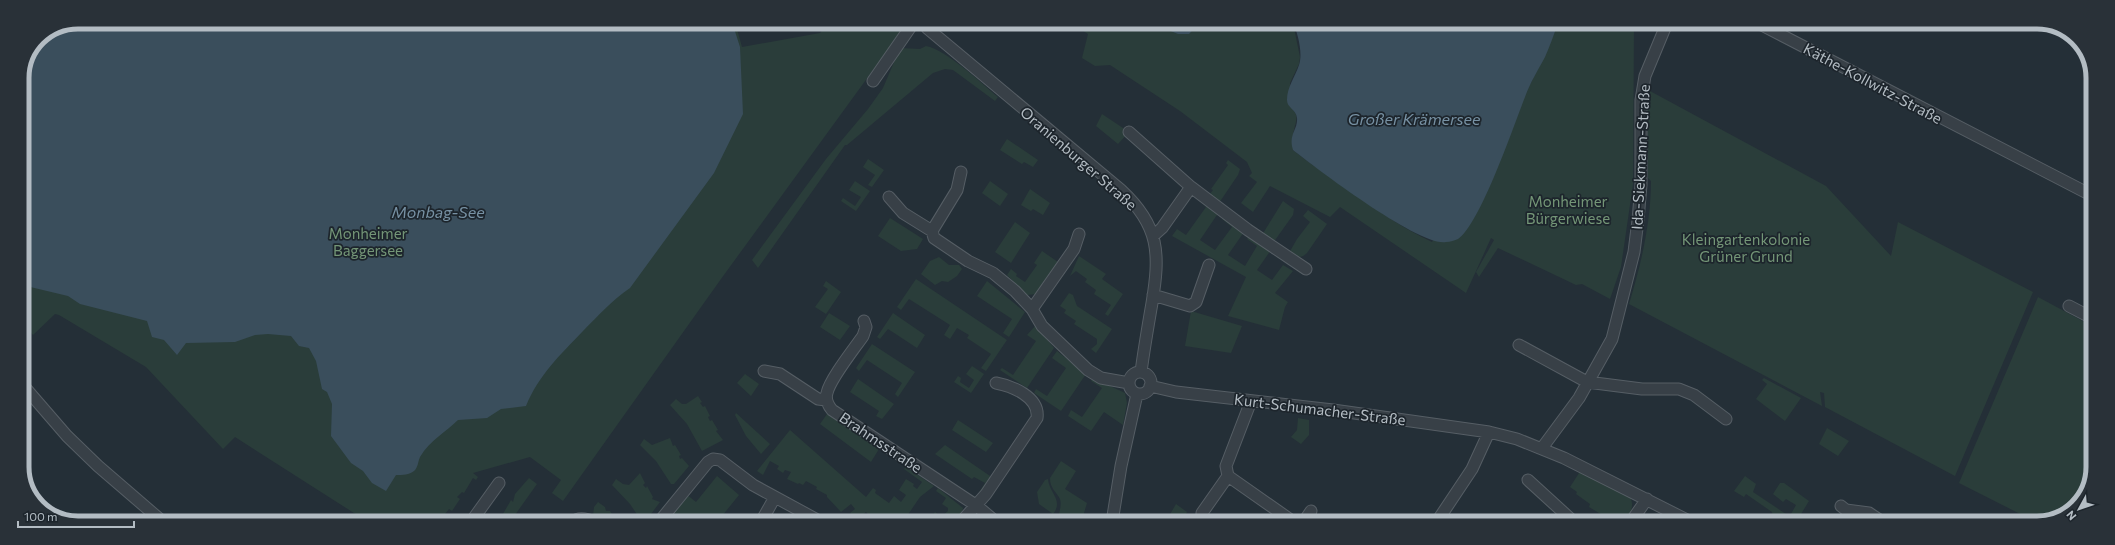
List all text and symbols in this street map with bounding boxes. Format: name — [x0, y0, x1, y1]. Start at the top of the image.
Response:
street label: Käthe-Kollwitz-Straße — [1801, 39, 1945, 127]
street label: Ida-Siekmann-Straße — [1627, 84, 1653, 230]
street label: Oranienburger Straße — [1017, 103, 1141, 214]
water label: Großer Krämersee — [1348, 109, 1481, 128]
park label: Monheimer Bürgerwiese — [1526, 192, 1610, 227]
water label: Monbag-See — [391, 202, 485, 221]
park label: Monheimer Baggersee — [328, 224, 408, 259]
park label: Kleingartenkolonie Grüner Grund — [1682, 230, 1810, 265]
street label: Kurt-Schumacher-Straße — [1233, 390, 1407, 428]
street label: Brahmsstraße — [836, 408, 926, 476]
north arrow — [2059, 489, 2099, 529]
scale bar — [18, 503, 134, 529]
text: N — [2063, 508, 2079, 523]
text: 100 m — [24, 509, 58, 523]

